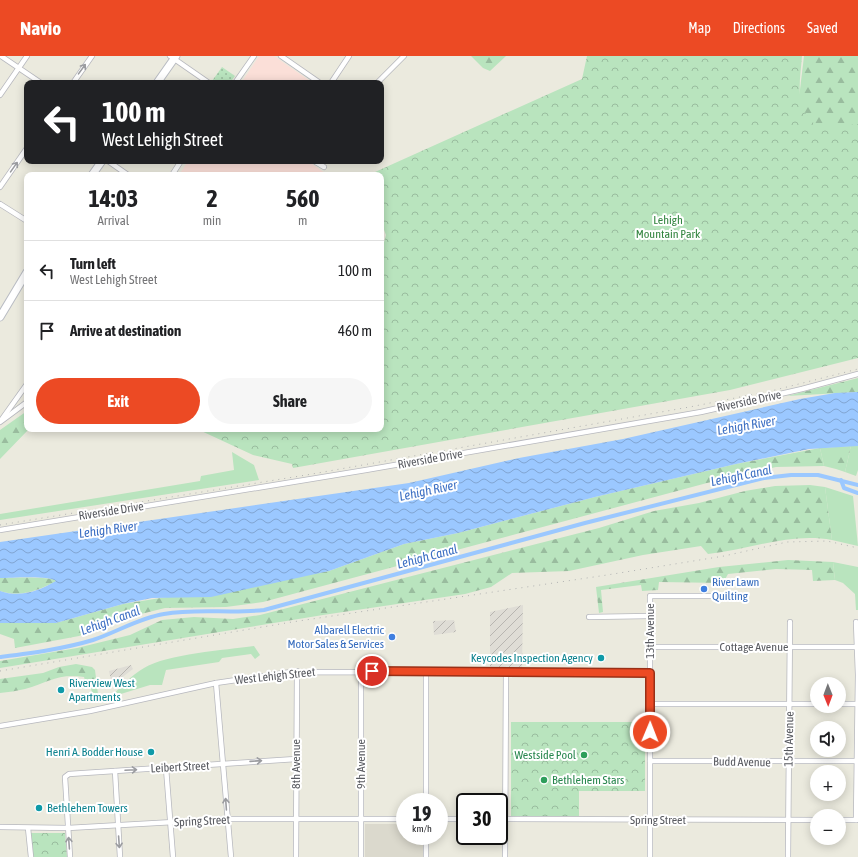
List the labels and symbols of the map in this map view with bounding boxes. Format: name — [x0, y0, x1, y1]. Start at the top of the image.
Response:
one-way arrow — [78, 64, 86, 75]
one-way arrow — [10, 162, 18, 173]
park label: Lehigh Mountain Park — [636, 213, 701, 241]
street label: Riverside Drive — [715, 387, 783, 415]
water label: Lehigh River — [716, 413, 778, 438]
street label: Riverside Drive — [396, 446, 464, 472]
water label: Lehigh Canal — [709, 462, 773, 489]
water label: Lehigh River — [398, 477, 460, 504]
street label: Riverside Drive — [77, 499, 145, 523]
water label: Lehigh River — [78, 518, 139, 541]
water label: Lehigh Canal — [395, 541, 459, 572]
place label: River Lawn Quilting — [712, 575, 759, 603]
marker: River Lawn Quilting — [699, 584, 709, 594]
water label: Lehigh Canal — [78, 603, 142, 638]
street label: 13th Avenue — [643, 603, 657, 659]
place label: Albarell Electric Motor Sales & Services — [287, 623, 385, 651]
marker: Albarell Electric Motor Sales & Services — [387, 632, 397, 642]
street label: Cottage Avenue — [720, 640, 788, 654]
place label: Keycodes Inspection Agency — [471, 651, 593, 665]
marker: Keycodes Inspection Agency — [596, 653, 606, 663]
pin — [355, 654, 389, 688]
street label: West Lehigh Street — [234, 665, 316, 687]
place label: Riverview West Apartments — [69, 676, 135, 704]
north arrow — [810, 677, 846, 713]
marker: Riverview West Apartments — [56, 685, 66, 695]
position arrow — [629, 711, 671, 753]
street label: 15th Avenue — [782, 711, 796, 767]
street label: 8th Avenue — [289, 739, 303, 789]
street label: 9th Avenue — [354, 739, 368, 789]
place label: Henri A. Bodder House — [46, 745, 143, 759]
marker: Henri A. Bodder House — [146, 747, 156, 757]
place label: Westside Pool — [515, 748, 577, 762]
marker: Westside Pool — [579, 750, 589, 760]
street label: Budd Avenue — [713, 754, 771, 770]
street label: Leibert Street — [150, 758, 210, 776]
one-way arrow — [249, 758, 262, 765]
one-way arrow — [124, 766, 137, 773]
place label: Bethlehem Stars — [552, 773, 624, 787]
marker: Bethlehem Stars — [539, 775, 549, 785]
speed limit sign: 30 — [456, 793, 508, 845]
one-way arrow — [223, 798, 230, 811]
place label: Bethlehem Towers — [47, 801, 128, 815]
marker: Bethlehem Towers — [34, 803, 44, 813]
street label: Spring Street — [174, 813, 231, 829]
street label: Spring Street — [630, 813, 687, 827]
one-way arrow — [116, 835, 123, 848]
one-way arrow — [65, 837, 72, 850]

